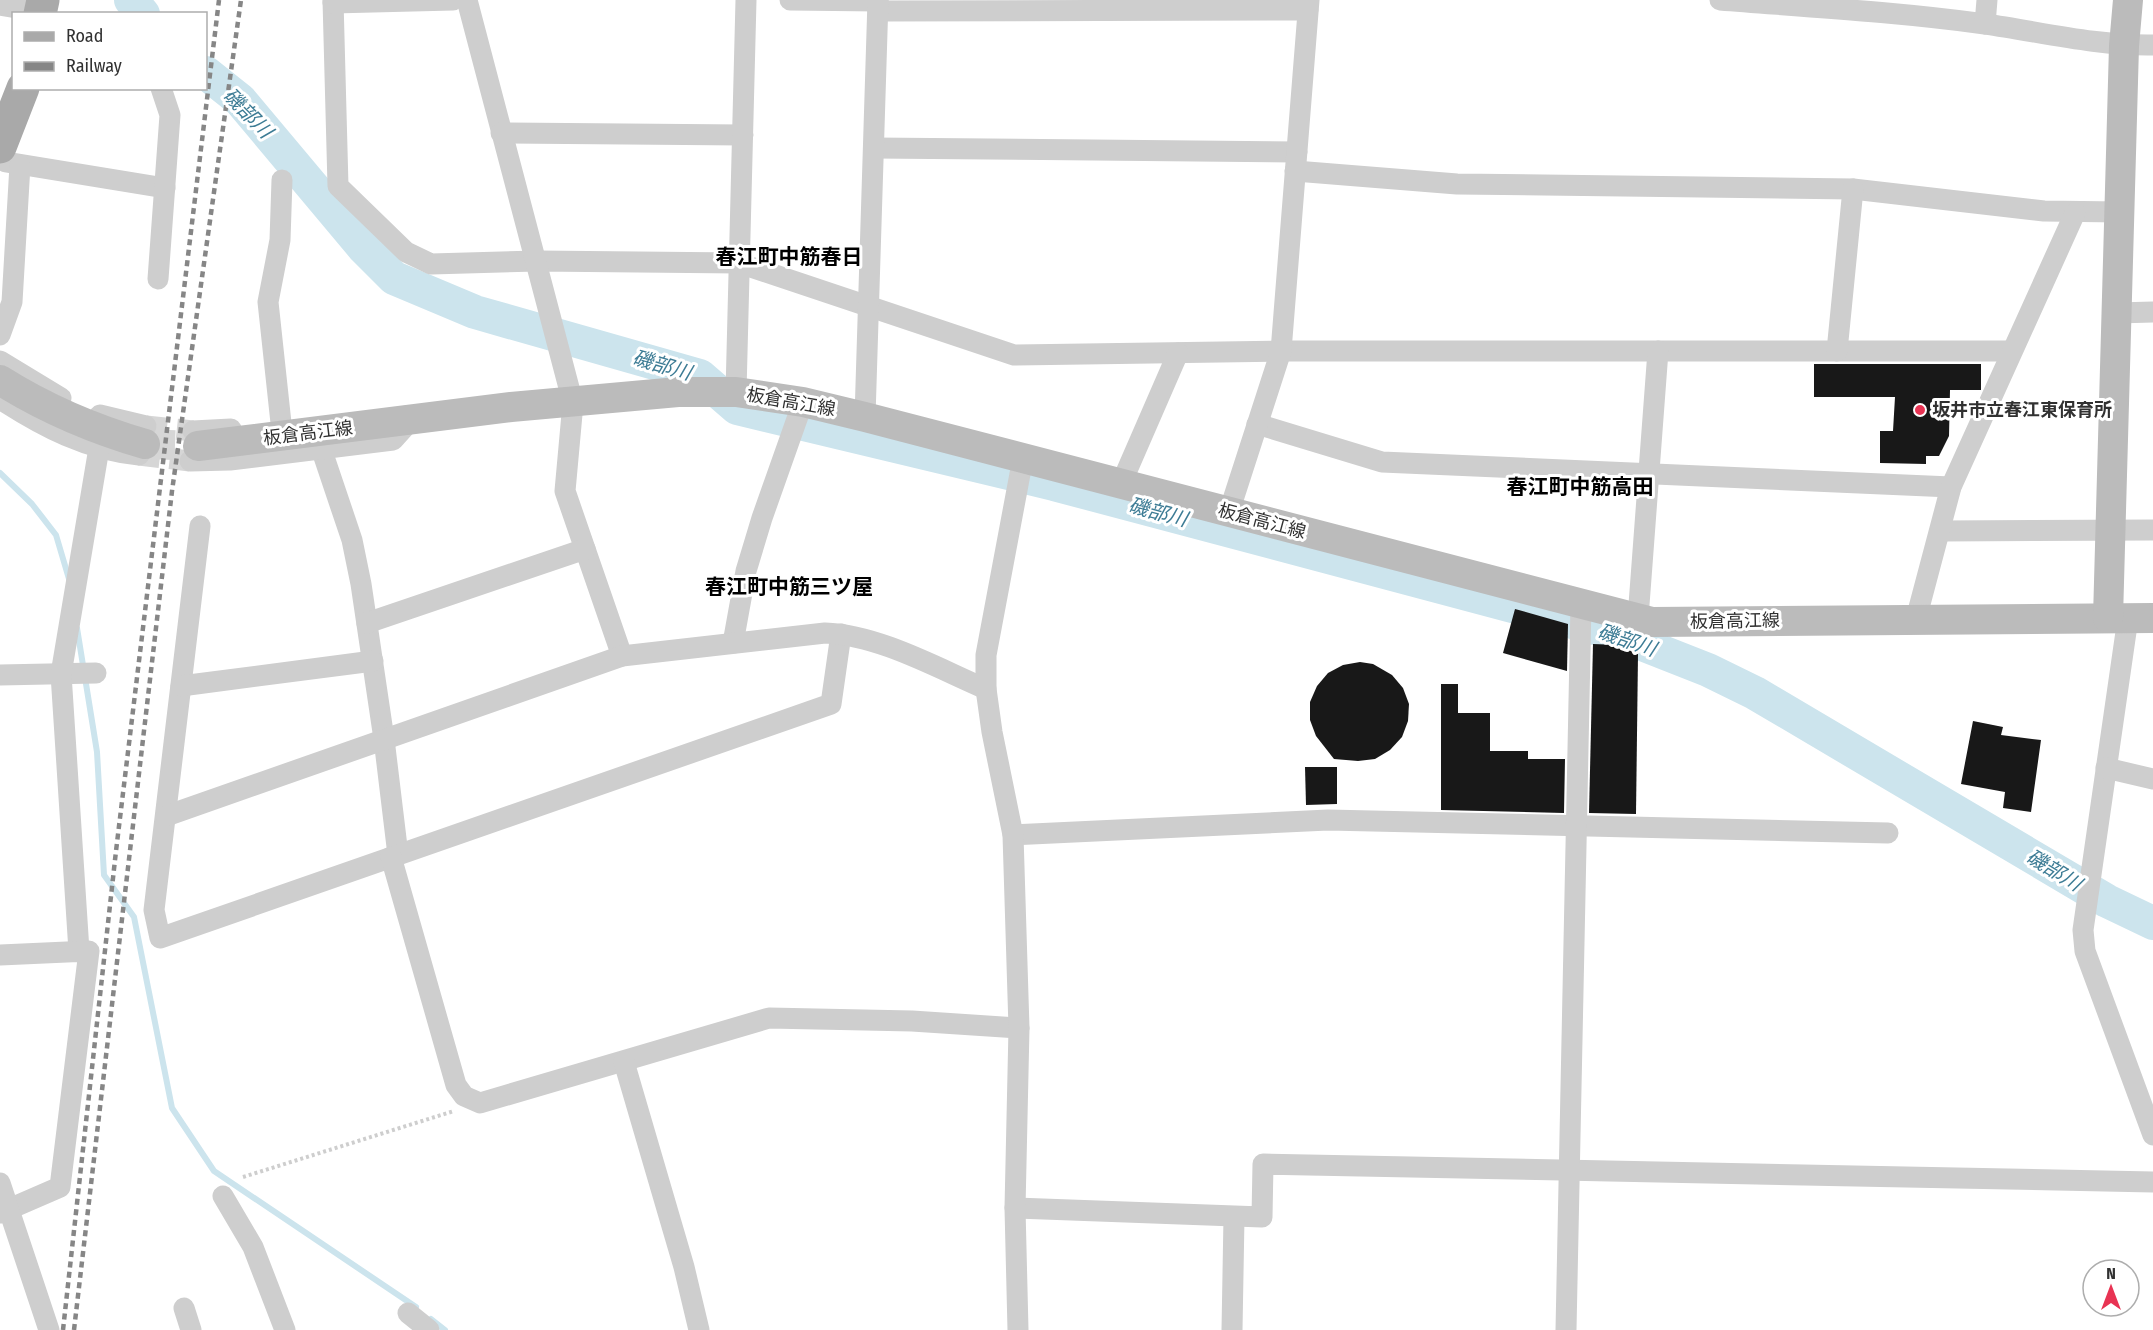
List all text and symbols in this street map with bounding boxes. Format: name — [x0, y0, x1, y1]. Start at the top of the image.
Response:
legend — [12, 12, 207, 90]
text: Road — [66, 25, 103, 47]
text: Railway — [66, 55, 122, 77]
water label: 磯部川 — [219, 83, 279, 144]
district label: 春江町中筋春日 — [716, 244, 863, 270]
water label: 磯部川 — [630, 345, 696, 385]
street label: 板倉高江線 — [745, 383, 837, 421]
place label: 坂井市立春江東保育所 — [1932, 399, 2112, 421]
marker: 坂井市立春江東保育所 — [1913, 403, 1927, 417]
street label: 板倉高江線 — [262, 417, 354, 449]
district label: 春江町中筋高田 — [1507, 474, 1654, 500]
water label: 磯部川 — [1126, 493, 1192, 532]
street label: 板倉高江線 — [1216, 499, 1308, 543]
district label: 春江町中筋三ツ屋 — [705, 574, 873, 600]
street label: 板倉高江線 — [1690, 609, 1780, 633]
water label: 磯部川 — [1595, 619, 1661, 662]
water label: 磯部川 — [2022, 844, 2088, 897]
north arrow — [2081, 1258, 2141, 1318]
text: N — [2106, 1264, 2116, 1283]

